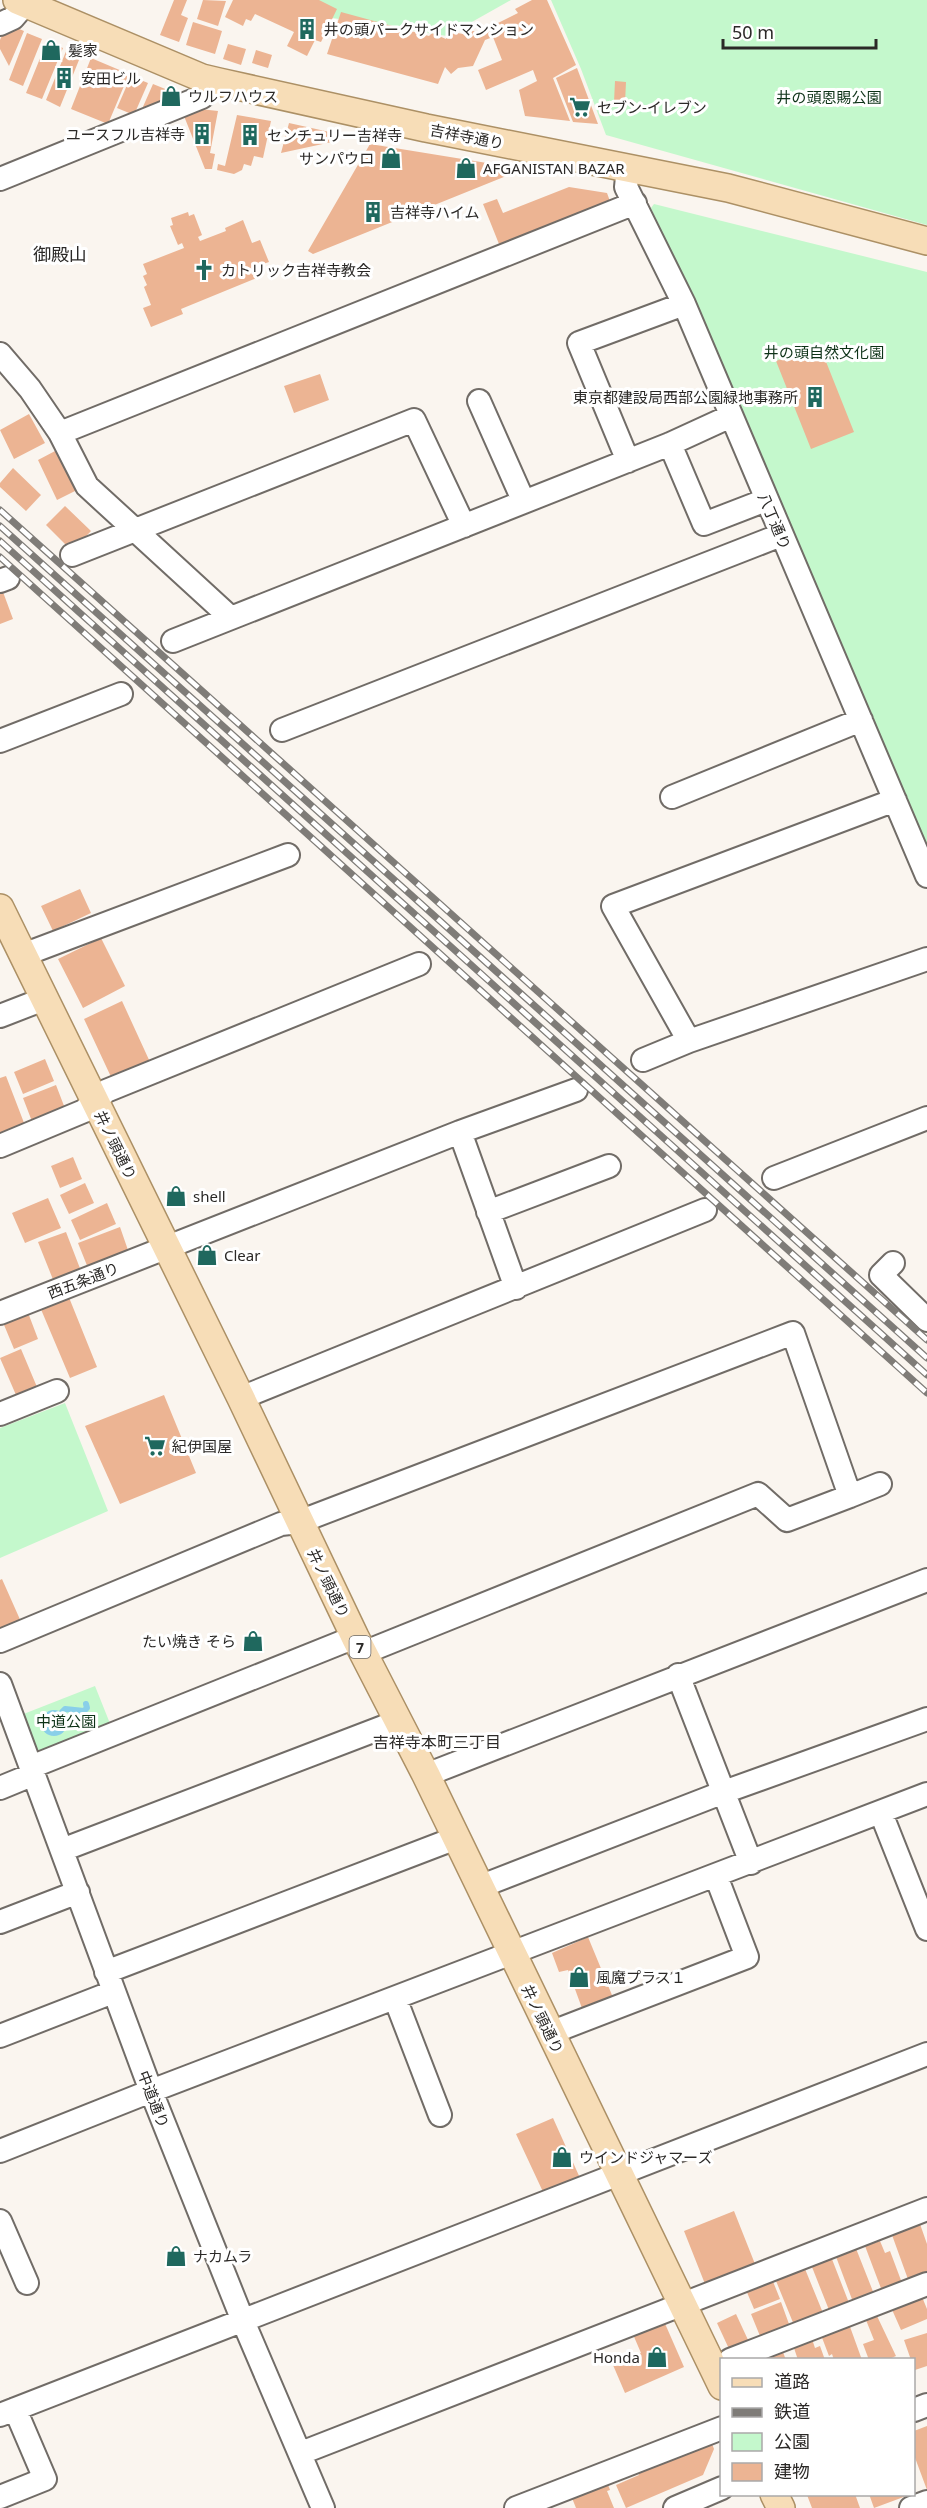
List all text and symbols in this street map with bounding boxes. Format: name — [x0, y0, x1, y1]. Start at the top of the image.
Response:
scale bar — [723, 12, 876, 50]
building icon: 井の頭パークサイドマンション — [295, 17, 319, 41]
place label: 井の頭パークサイドマンション — [324, 19, 534, 39]
text: 50 m — [732, 20, 774, 44]
shop icon: 髪家 — [39, 38, 63, 62]
place label: 髪家 — [68, 40, 98, 60]
building icon: 安田ビル — [52, 66, 76, 90]
place label: 安田ビル — [81, 68, 141, 88]
shop icon: ウルフハウス — [159, 84, 183, 108]
place label: ウルフハウス — [188, 86, 278, 106]
park label: 井の頭恩賜公園 — [776, 87, 882, 107]
supermarket icon: セブン-イレブン — [568, 95, 592, 119]
place label: セブン-イレブン — [597, 97, 707, 117]
street label: 吉祥寺通り — [428, 119, 506, 153]
building icon: ユースフル吉祥寺 — [190, 122, 214, 146]
building icon: センチュリー吉祥寺 — [238, 123, 262, 147]
place label: ユースフル吉祥寺 — [66, 124, 185, 144]
place label: センチュリー吉祥寺 — [267, 125, 402, 145]
shop icon: サンパウロ — [379, 146, 403, 170]
place label: サンパウロ — [299, 148, 374, 168]
shop icon: AFGANISTAN BAZAR — [454, 156, 478, 180]
place label: AFGANISTAN BAZAR — [483, 158, 625, 178]
building icon: 吉祥寺ハイム — [361, 200, 385, 224]
place label: 吉祥寺ハイム — [390, 202, 479, 222]
district label: 御殿山 — [33, 242, 87, 266]
church icon: カトリック吉祥寺教会 — [192, 258, 216, 282]
place label: カトリック吉祥寺教会 — [221, 260, 371, 280]
park label: 井の頭自然文化園 — [764, 342, 884, 362]
building icon: 東京都建設局西部公園緑地事務所 — [803, 385, 827, 409]
place label: 東京都建設局西部公園緑地事務所 — [573, 387, 798, 407]
street label: 八丁通り — [754, 489, 796, 553]
street label: 井ノ頭通り — [91, 1107, 141, 1183]
shop icon: shell — [164, 1184, 188, 1208]
place label: shell — [193, 1186, 226, 1206]
shop icon: Clear — [195, 1243, 219, 1267]
place label: Clear — [224, 1245, 260, 1265]
street label: 西五条通り — [44, 1257, 122, 1303]
supermarket icon: 紀伊国屋 — [143, 1434, 167, 1458]
place label: 紀伊国屋 — [172, 1436, 232, 1456]
street label: 井ノ頭通り — [304, 1545, 354, 1621]
shop icon: たい焼き そら — [241, 1629, 265, 1653]
place label: たい焼き そら — [142, 1631, 236, 1651]
road number: 7 — [350, 1636, 370, 1658]
park label: 中道公園 — [36, 1711, 96, 1731]
district label: 吉祥寺本町三丁目 — [373, 1731, 501, 1753]
shop icon: 風魔プラス１ — [567, 1965, 591, 1989]
place label: 風魔プラス１ — [596, 1967, 686, 1987]
street label: 井ノ頭通り — [518, 1981, 568, 2057]
street label: 中道通り — [134, 2067, 174, 2131]
shop icon: ウインドジャマーズ — [550, 2145, 574, 2169]
place label: ウインドジャマーズ — [579, 2147, 713, 2167]
shop icon: ナカムラ — [164, 2244, 188, 2268]
place label: ナカムラ — [193, 2246, 252, 2266]
shop icon: Honda — [645, 2345, 669, 2369]
place label: Honda — [593, 2347, 640, 2367]
legend — [720, 2358, 915, 2496]
text: 道路 — [774, 2369, 810, 2393]
text: 鉄道 — [774, 2399, 810, 2423]
text: 公園 — [774, 2429, 810, 2453]
text: 建物 — [774, 2459, 810, 2483]

